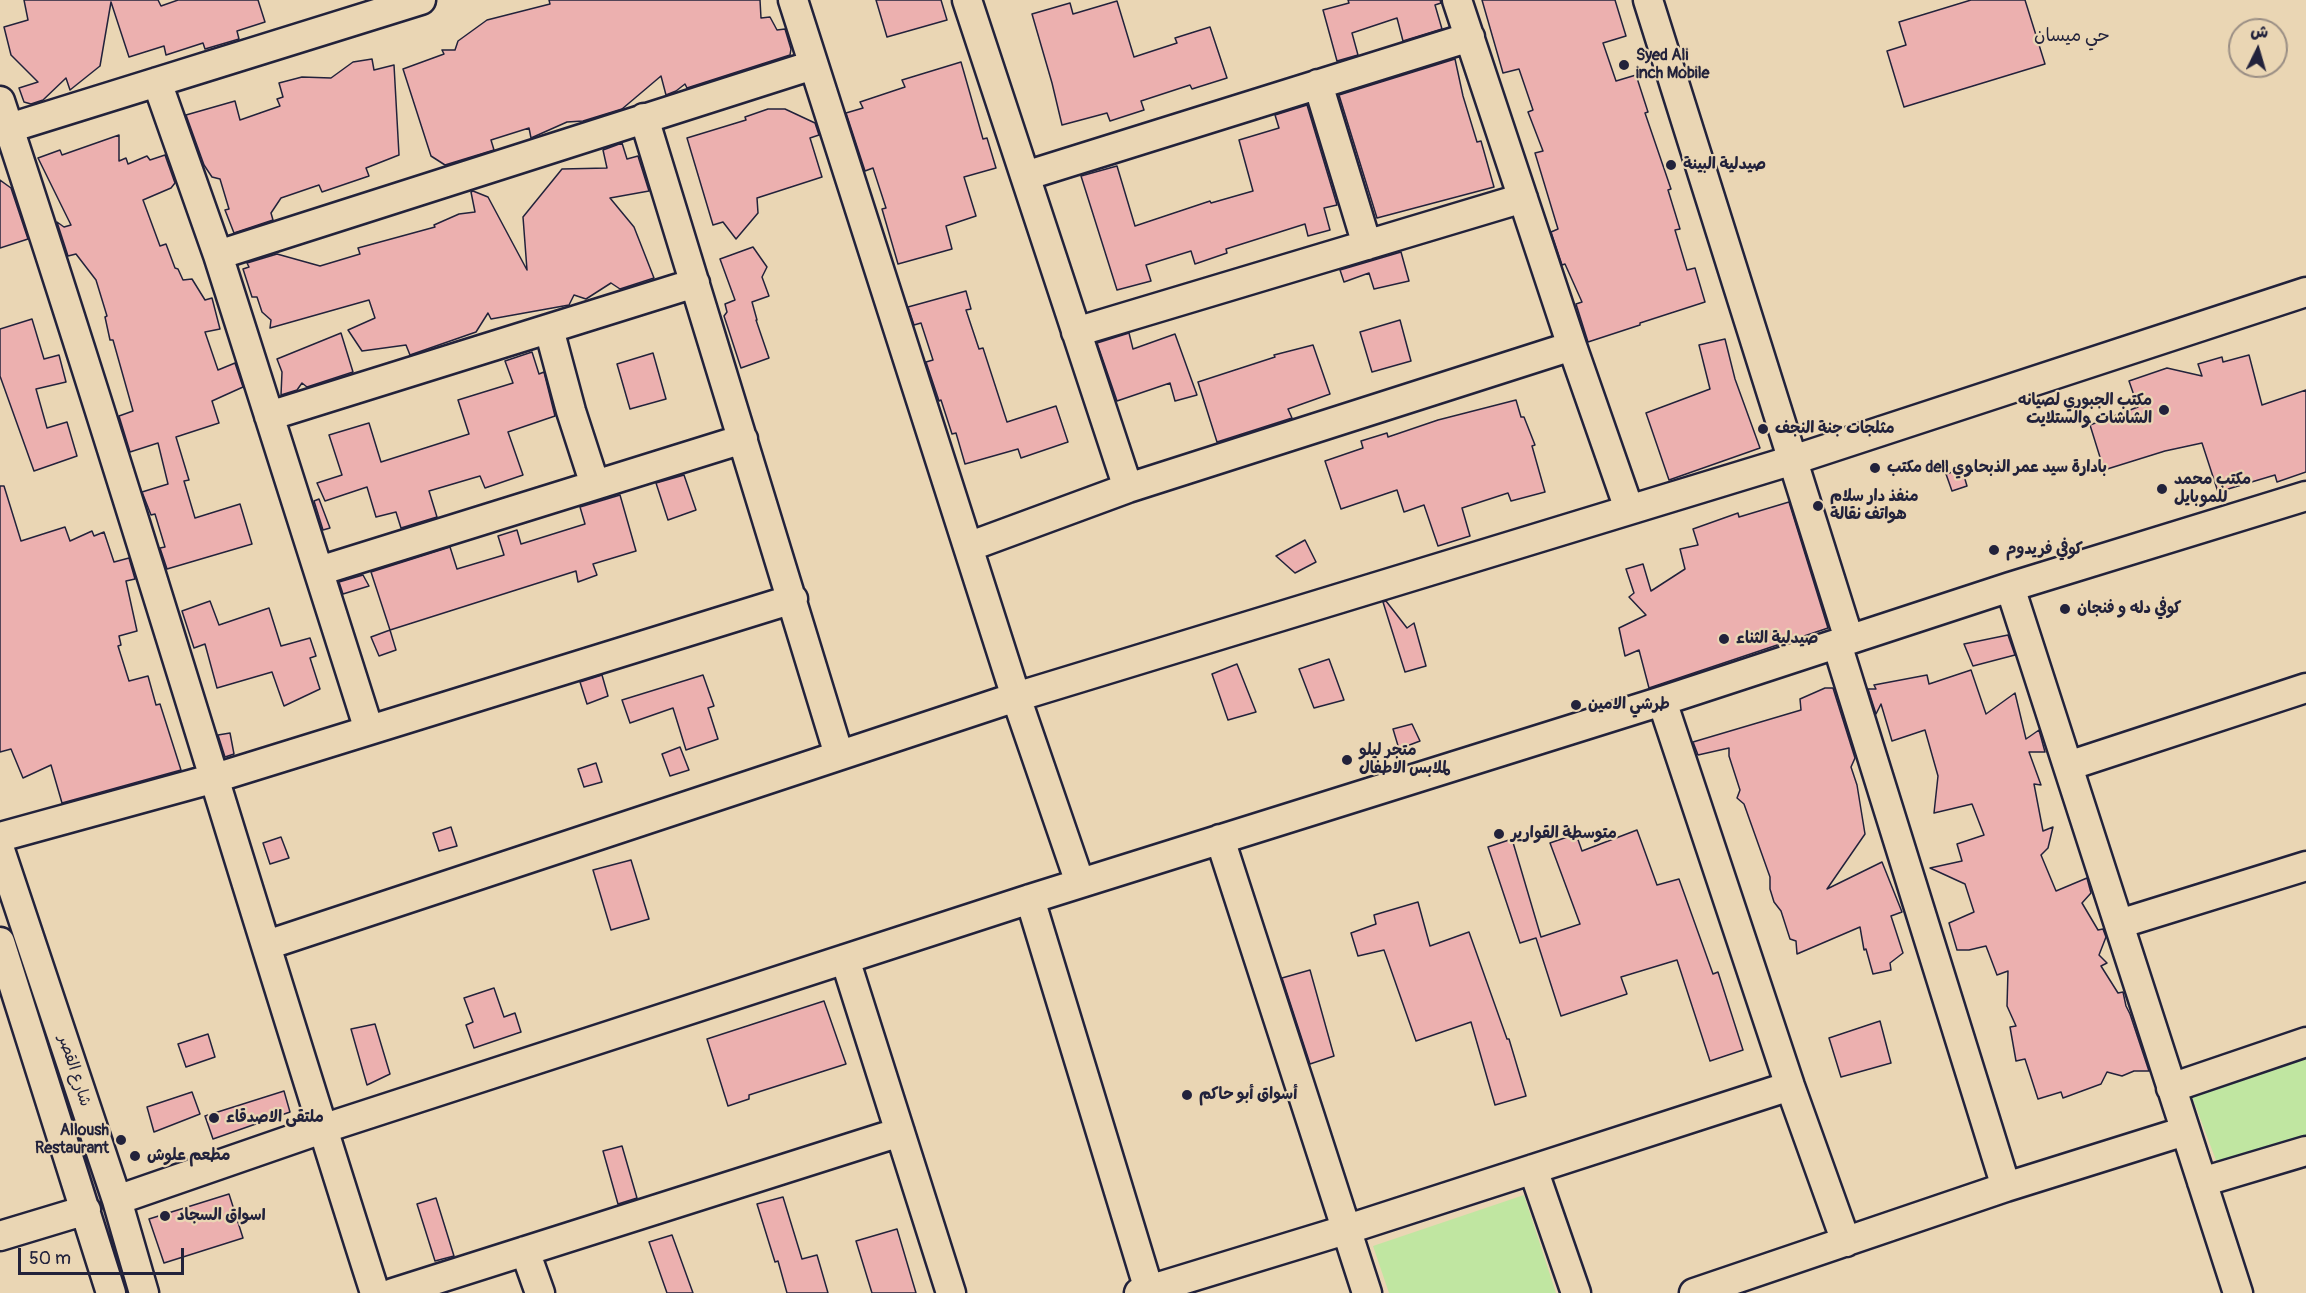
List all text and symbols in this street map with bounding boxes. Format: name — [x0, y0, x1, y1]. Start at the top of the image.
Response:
north arrow — [2228, 18, 2288, 78]
text: ش — [2250, 21, 2269, 43]
district label: حي ميسان — [2034, 25, 2110, 47]
place label: Syed Ali inch Mobile — [1636, 46, 1709, 84]
marker: Syed Ali inch Mobile — [1617, 58, 1631, 72]
place label: صيدلية البينة — [1683, 155, 1766, 175]
marker: صيدلية البينة — [1664, 158, 1678, 172]
place label: مكتب الجبوري لصيانه الشاشات والستلايت — [2018, 391, 2152, 429]
marker: مكتب الجبوري لصيانه الشاشات والستلايت — [2157, 403, 2171, 417]
place label: مثلجات جنة النجف — [1775, 419, 1894, 439]
marker: مثلجات جنة النجف — [1756, 422, 1770, 436]
place label: مكتب dell بادارة سيد عمر الذبحاوي — [1887, 458, 2107, 478]
marker: مكتب dell بادارة سيد عمر الذبحاوي — [1868, 461, 1882, 475]
place label: مكتب محمد للموبايل — [2174, 470, 2251, 508]
marker: مكتب محمد للموبايل — [2155, 482, 2169, 496]
place label: منفذ دار سلام هواتف نقالة — [1830, 487, 1919, 525]
marker: منفذ دار سلام هواتف نقالة — [1811, 499, 1825, 513]
place label: كوفي فريدوم — [2006, 540, 2083, 560]
marker: كوفي فريدوم — [1987, 543, 2001, 557]
place label: كوفي دله و فنجان — [2077, 599, 2181, 619]
marker: كوفي دله و فنجان — [2058, 602, 2072, 616]
place label: صيدلية الثناء — [1736, 629, 1818, 649]
marker: صيدلية الثناء — [1717, 632, 1731, 646]
place label: طرشي الامين — [1588, 695, 1670, 715]
marker: طرشي الامين — [1569, 698, 1583, 712]
place label: متجر ليلو لملابس الاطفال — [1359, 741, 1451, 779]
marker: متجر ليلو لملابس الاطفال — [1340, 753, 1354, 767]
place label: متوسطة القوارير — [1511, 824, 1617, 844]
marker: متوسطة القوارير — [1492, 827, 1506, 841]
street label: شارع القصر — [53, 1033, 95, 1109]
place label: أسواق أبو حاكم — [1199, 1085, 1297, 1105]
marker: أسواق أبو حاكم — [1180, 1088, 1194, 1102]
place label: ملتقى الاصدقاء — [226, 1108, 324, 1128]
marker: ملتقى الاصدقاء — [207, 1111, 221, 1125]
place label: Alloush Restaurant — [35, 1121, 109, 1159]
marker: Alloush Restaurant — [114, 1133, 128, 1147]
place label: مطعم علوش — [147, 1146, 230, 1166]
marker: مطعم علوش — [128, 1149, 142, 1163]
place label: اسواق السجاد — [177, 1206, 266, 1226]
marker: اسواق السجاد — [158, 1209, 172, 1223]
scale bar — [21, 1236, 188, 1274]
text: 50 m — [29, 1247, 71, 1270]

